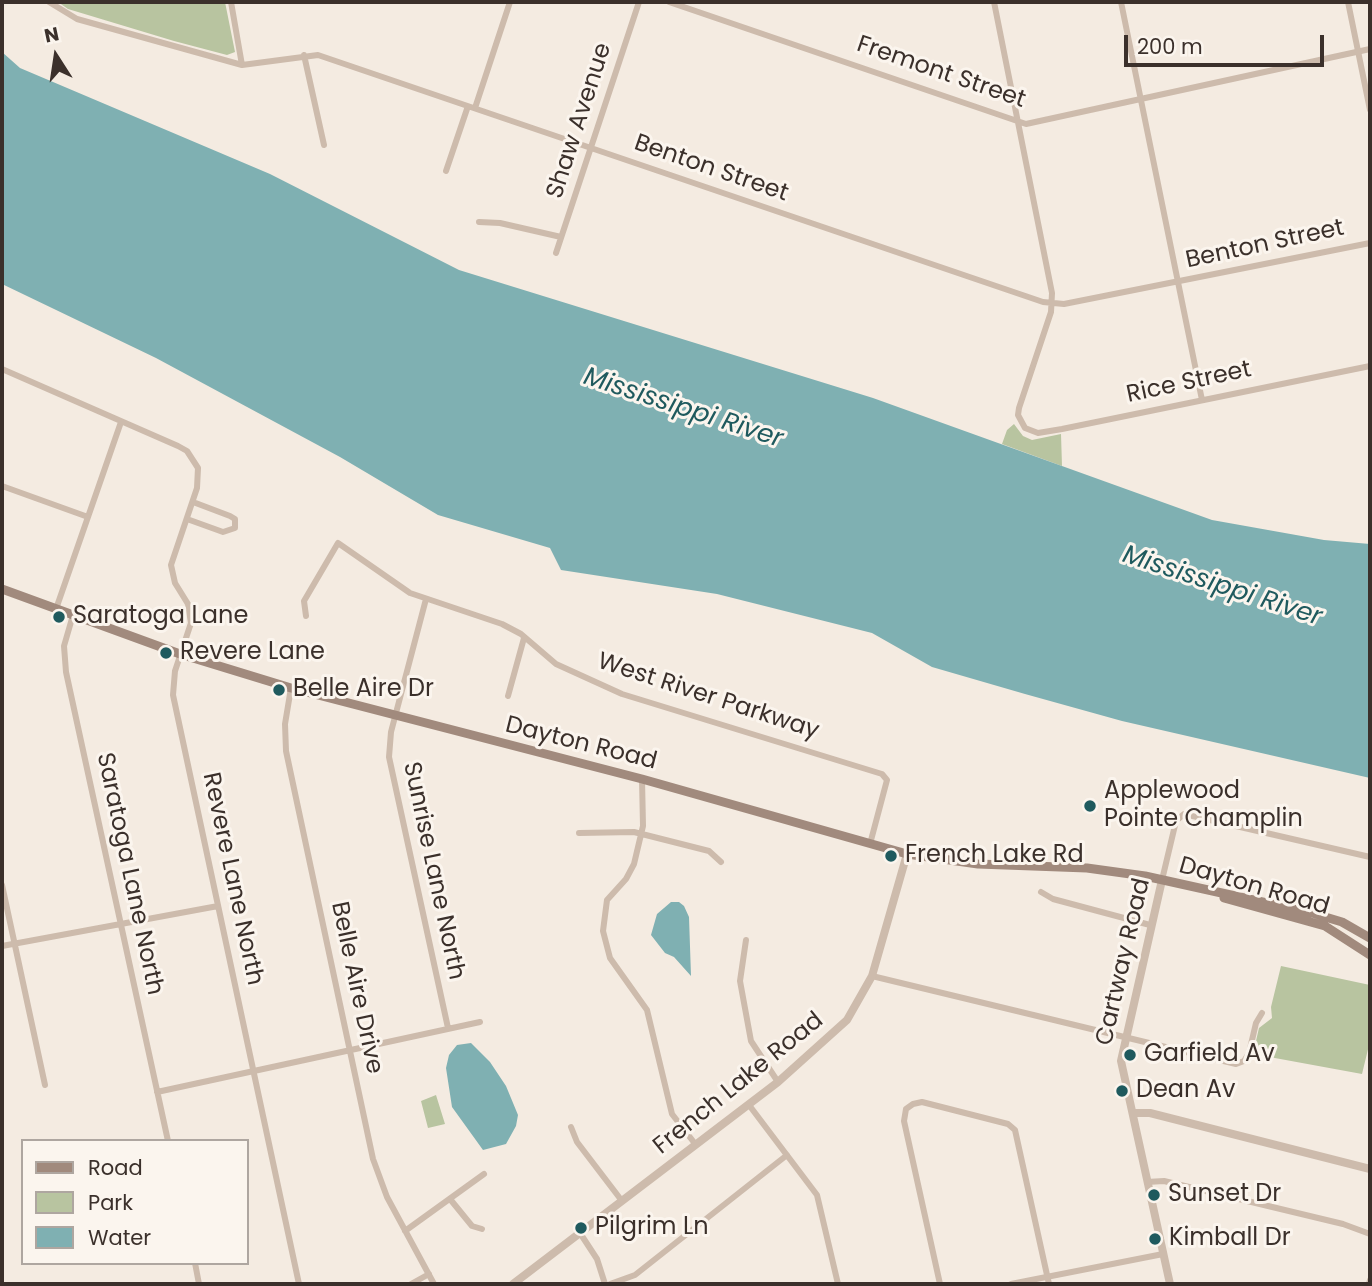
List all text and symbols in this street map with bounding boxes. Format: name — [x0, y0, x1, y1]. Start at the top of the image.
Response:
text: N — [42, 20, 61, 50]
north arrow — [21, 21, 91, 91]
scale bar — [1127, 21, 1326, 65]
street label: Fremont Street — [853, 31, 1029, 115]
text: 200 m — [1137, 32, 1203, 61]
street label: Shaw Avenue — [541, 40, 619, 202]
street label: Benton Street — [630, 129, 792, 209]
street label: Benton Street — [1183, 214, 1347, 276]
street label: Rice Street — [1124, 356, 1254, 410]
water label: Mississippi River — [579, 362, 787, 456]
water label: Mississippi River — [1118, 540, 1326, 634]
place label: Saratoga Lane — [73, 603, 248, 631]
marker: Saratoga Lane — [51, 609, 67, 625]
place label: Revere Lane — [180, 639, 325, 667]
marker: Revere Lane — [158, 645, 174, 661]
street label: West River Parkway — [594, 648, 822, 746]
place label: Belle Aire Dr — [293, 676, 434, 704]
marker: Belle Aire Dr — [271, 682, 287, 698]
street label: Dayton Road — [502, 711, 660, 777]
street label: Saratoga Lane North — [89, 750, 169, 998]
street label: Sunrise Lane North — [396, 759, 470, 983]
street label: Revere Lane North — [195, 770, 269, 988]
place label: Applewood Pointe Champlin — [1104, 778, 1303, 834]
marker: Applewood Pointe Champlin — [1082, 798, 1098, 814]
place label: French Lake Rd — [905, 842, 1084, 870]
marker: French Lake Rd — [883, 848, 899, 864]
street label: Dayton Road — [1176, 852, 1332, 922]
street label: Cartway Road — [1091, 876, 1157, 1048]
street label: Belle Aire Drive — [324, 899, 388, 1077]
street label: French Lake Road — [648, 1007, 830, 1161]
place label: Garfield Av — [1144, 1041, 1275, 1069]
marker: Garfield Av — [1122, 1047, 1138, 1063]
place label: Dean Av — [1136, 1077, 1235, 1105]
marker: Dean Av — [1114, 1083, 1130, 1099]
legend — [21, 1139, 248, 1265]
text: Road — [88, 1153, 143, 1182]
place label: Sunset Dr — [1168, 1181, 1281, 1209]
marker: Sunset Dr — [1146, 1187, 1162, 1203]
text: Park — [88, 1188, 133, 1217]
place label: Pilgrim Ln — [595, 1214, 709, 1242]
marker: Pilgrim Ln — [573, 1220, 589, 1236]
text: Water — [88, 1223, 151, 1252]
place label: Kimball Dr — [1169, 1225, 1291, 1253]
marker: Kimball Dr — [1147, 1231, 1163, 1247]

